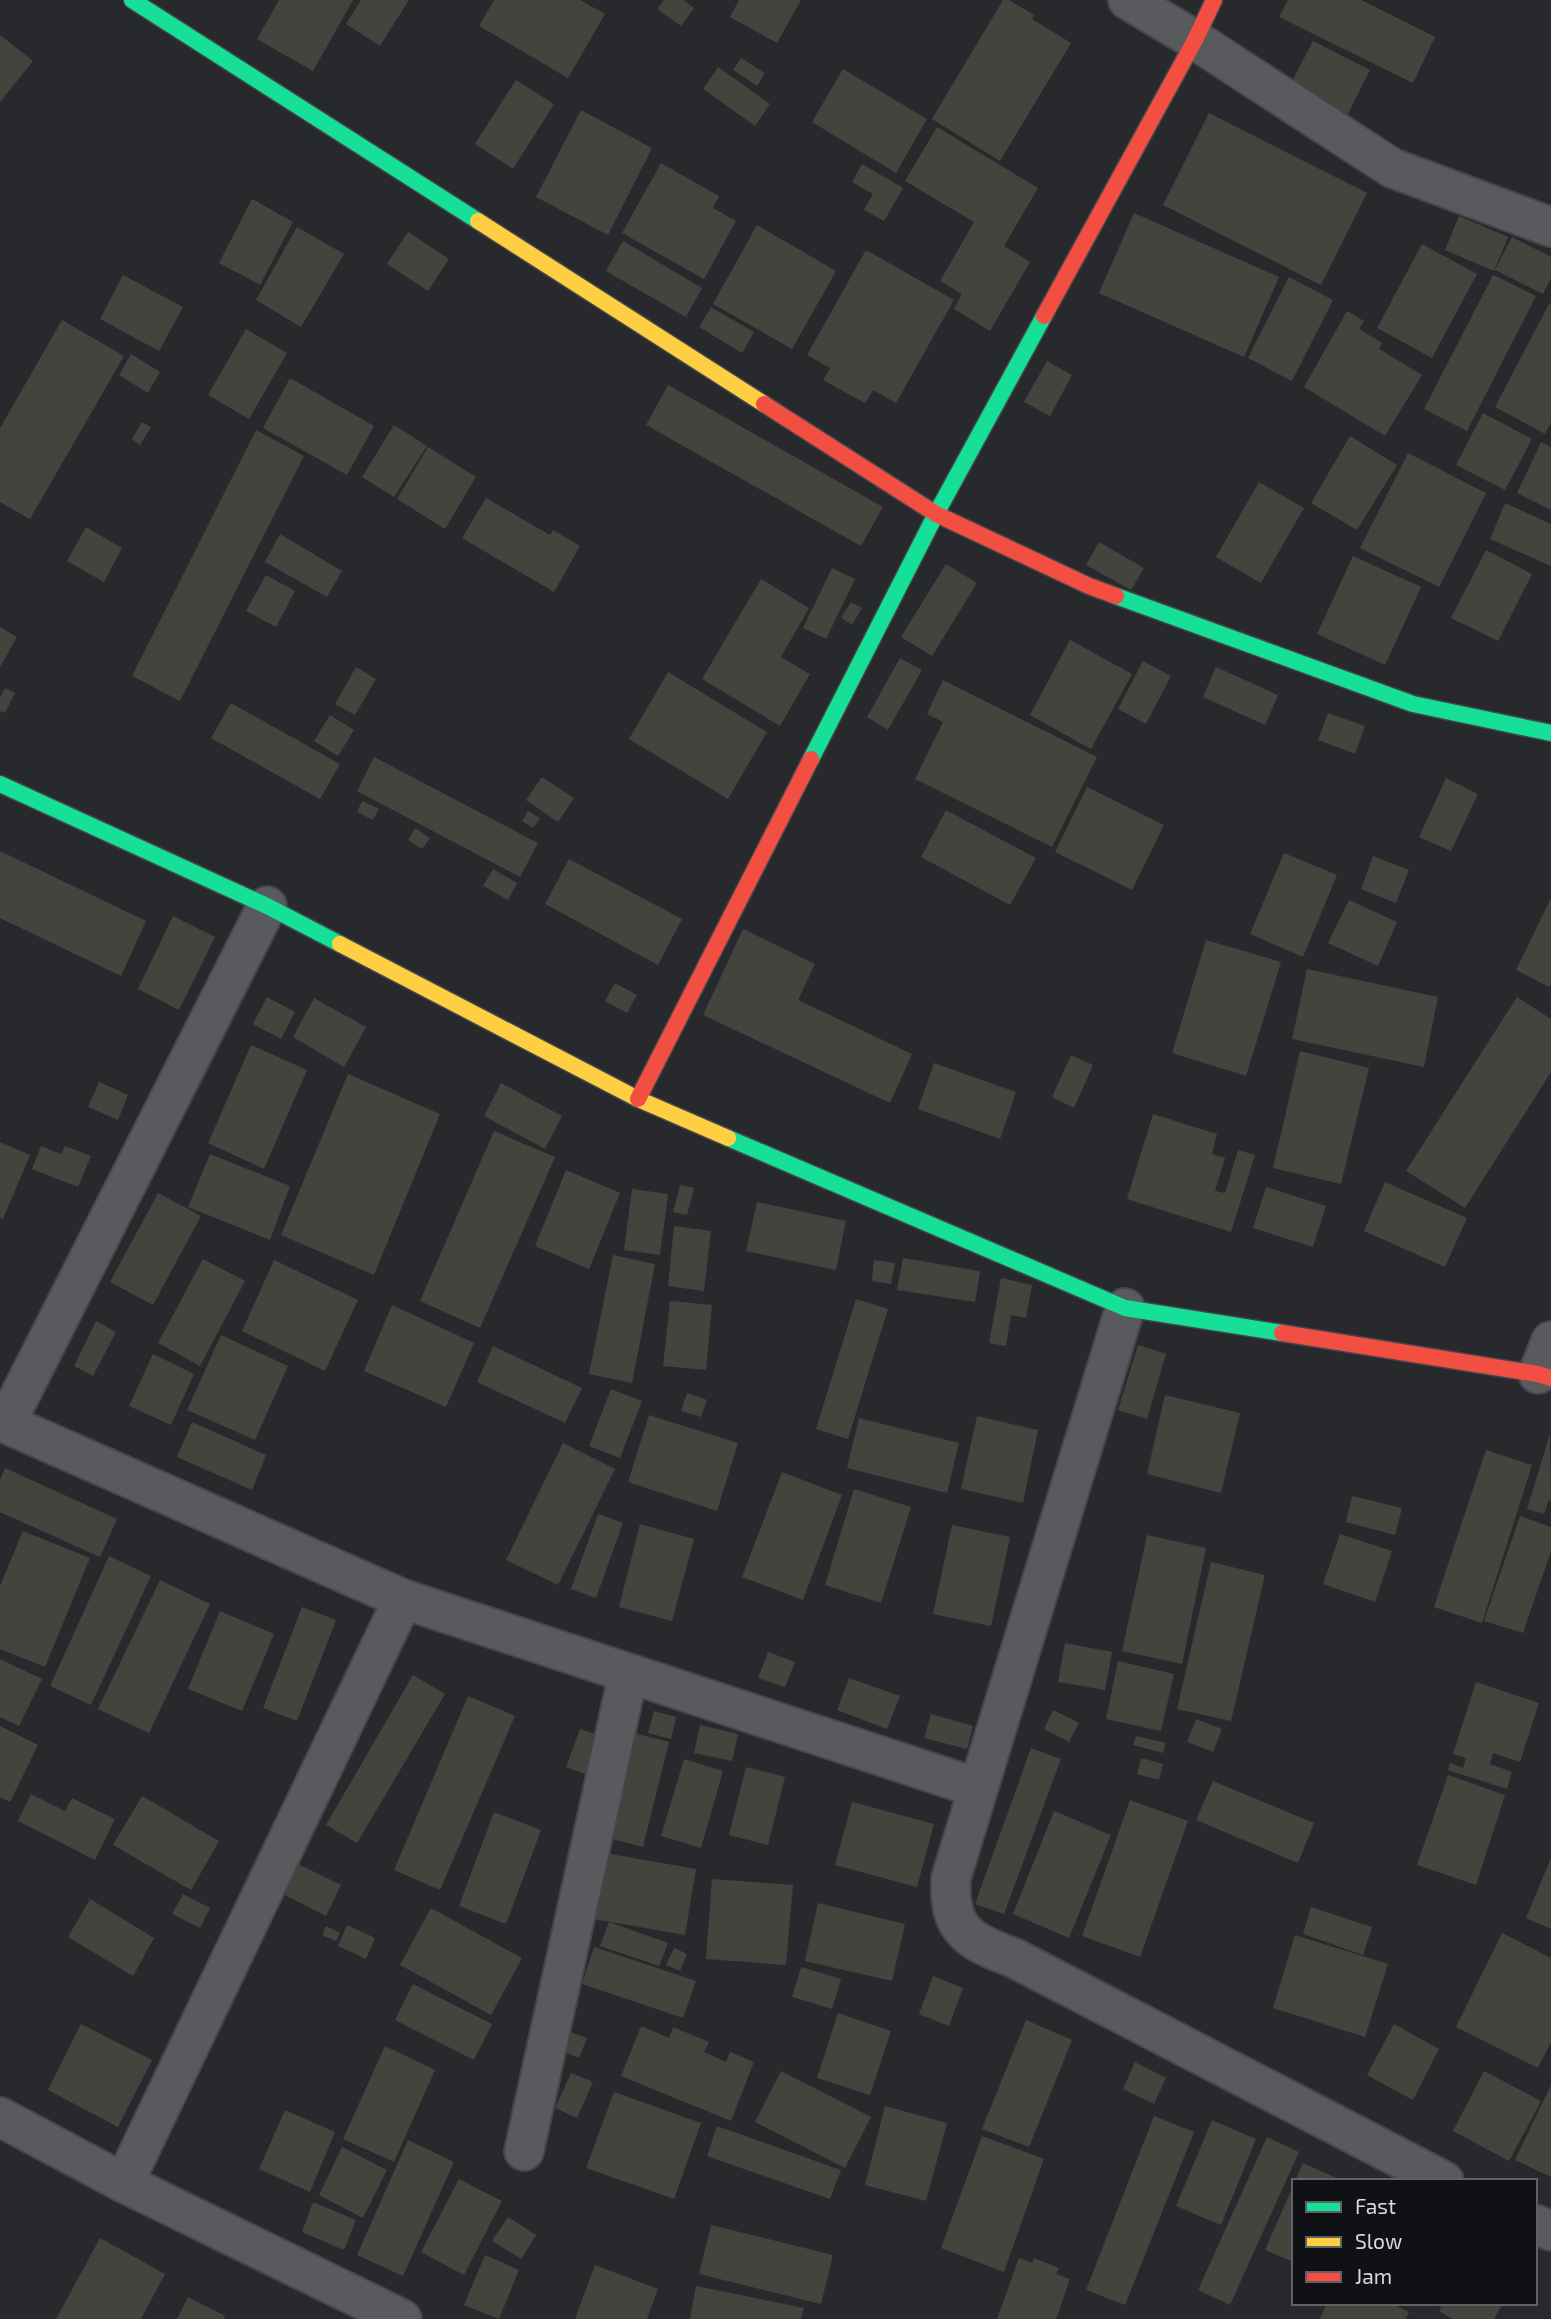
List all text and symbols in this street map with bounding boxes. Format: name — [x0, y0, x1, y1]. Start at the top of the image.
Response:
legend — [1292, 2179, 1537, 2305]
text: Fast — [1355, 2193, 1396, 2218]
text: Slow — [1355, 2228, 1402, 2253]
text: Jam — [1355, 2263, 1392, 2288]

